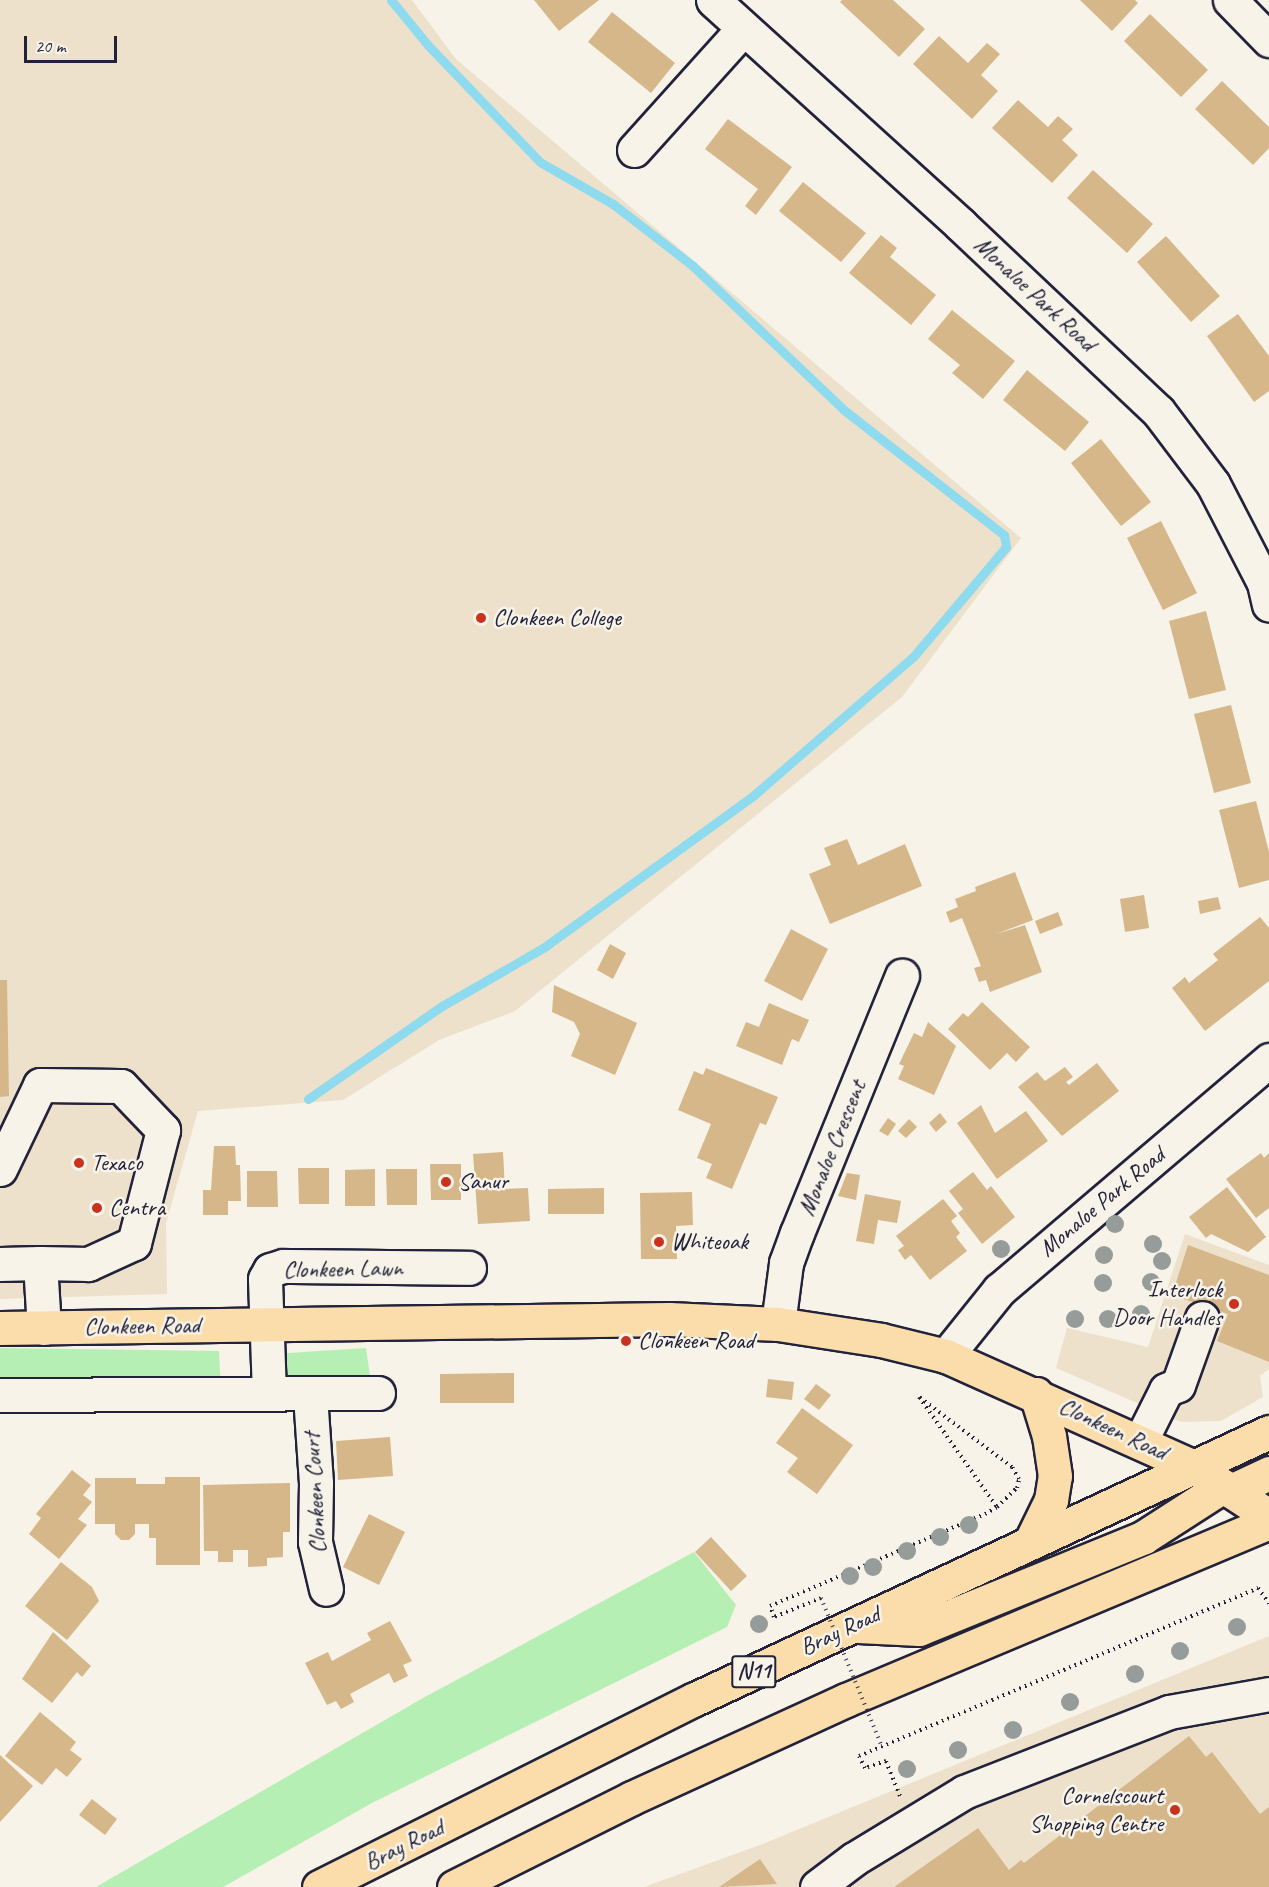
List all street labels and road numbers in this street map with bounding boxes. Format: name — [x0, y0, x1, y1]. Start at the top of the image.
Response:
street label: Monaloe Park Road — [968, 230, 1102, 358]
street label: Monaloe Crescent — [792, 1076, 872, 1220]
street label: Monaloe Park Road — [1033, 1141, 1171, 1263]
street label: Clonkeen Lawn — [283, 1254, 403, 1284]
street label: Clonkeen Road — [84, 1311, 200, 1341]
street label: Clonkeen Road — [1054, 1391, 1172, 1467]
street label: Clonkeen Court — [297, 1432, 333, 1554]
street label: Bray Road — [795, 1600, 885, 1662]
road number: N11 — [730, 1653, 778, 1691]
street label: Bray Road — [359, 1813, 449, 1877]

